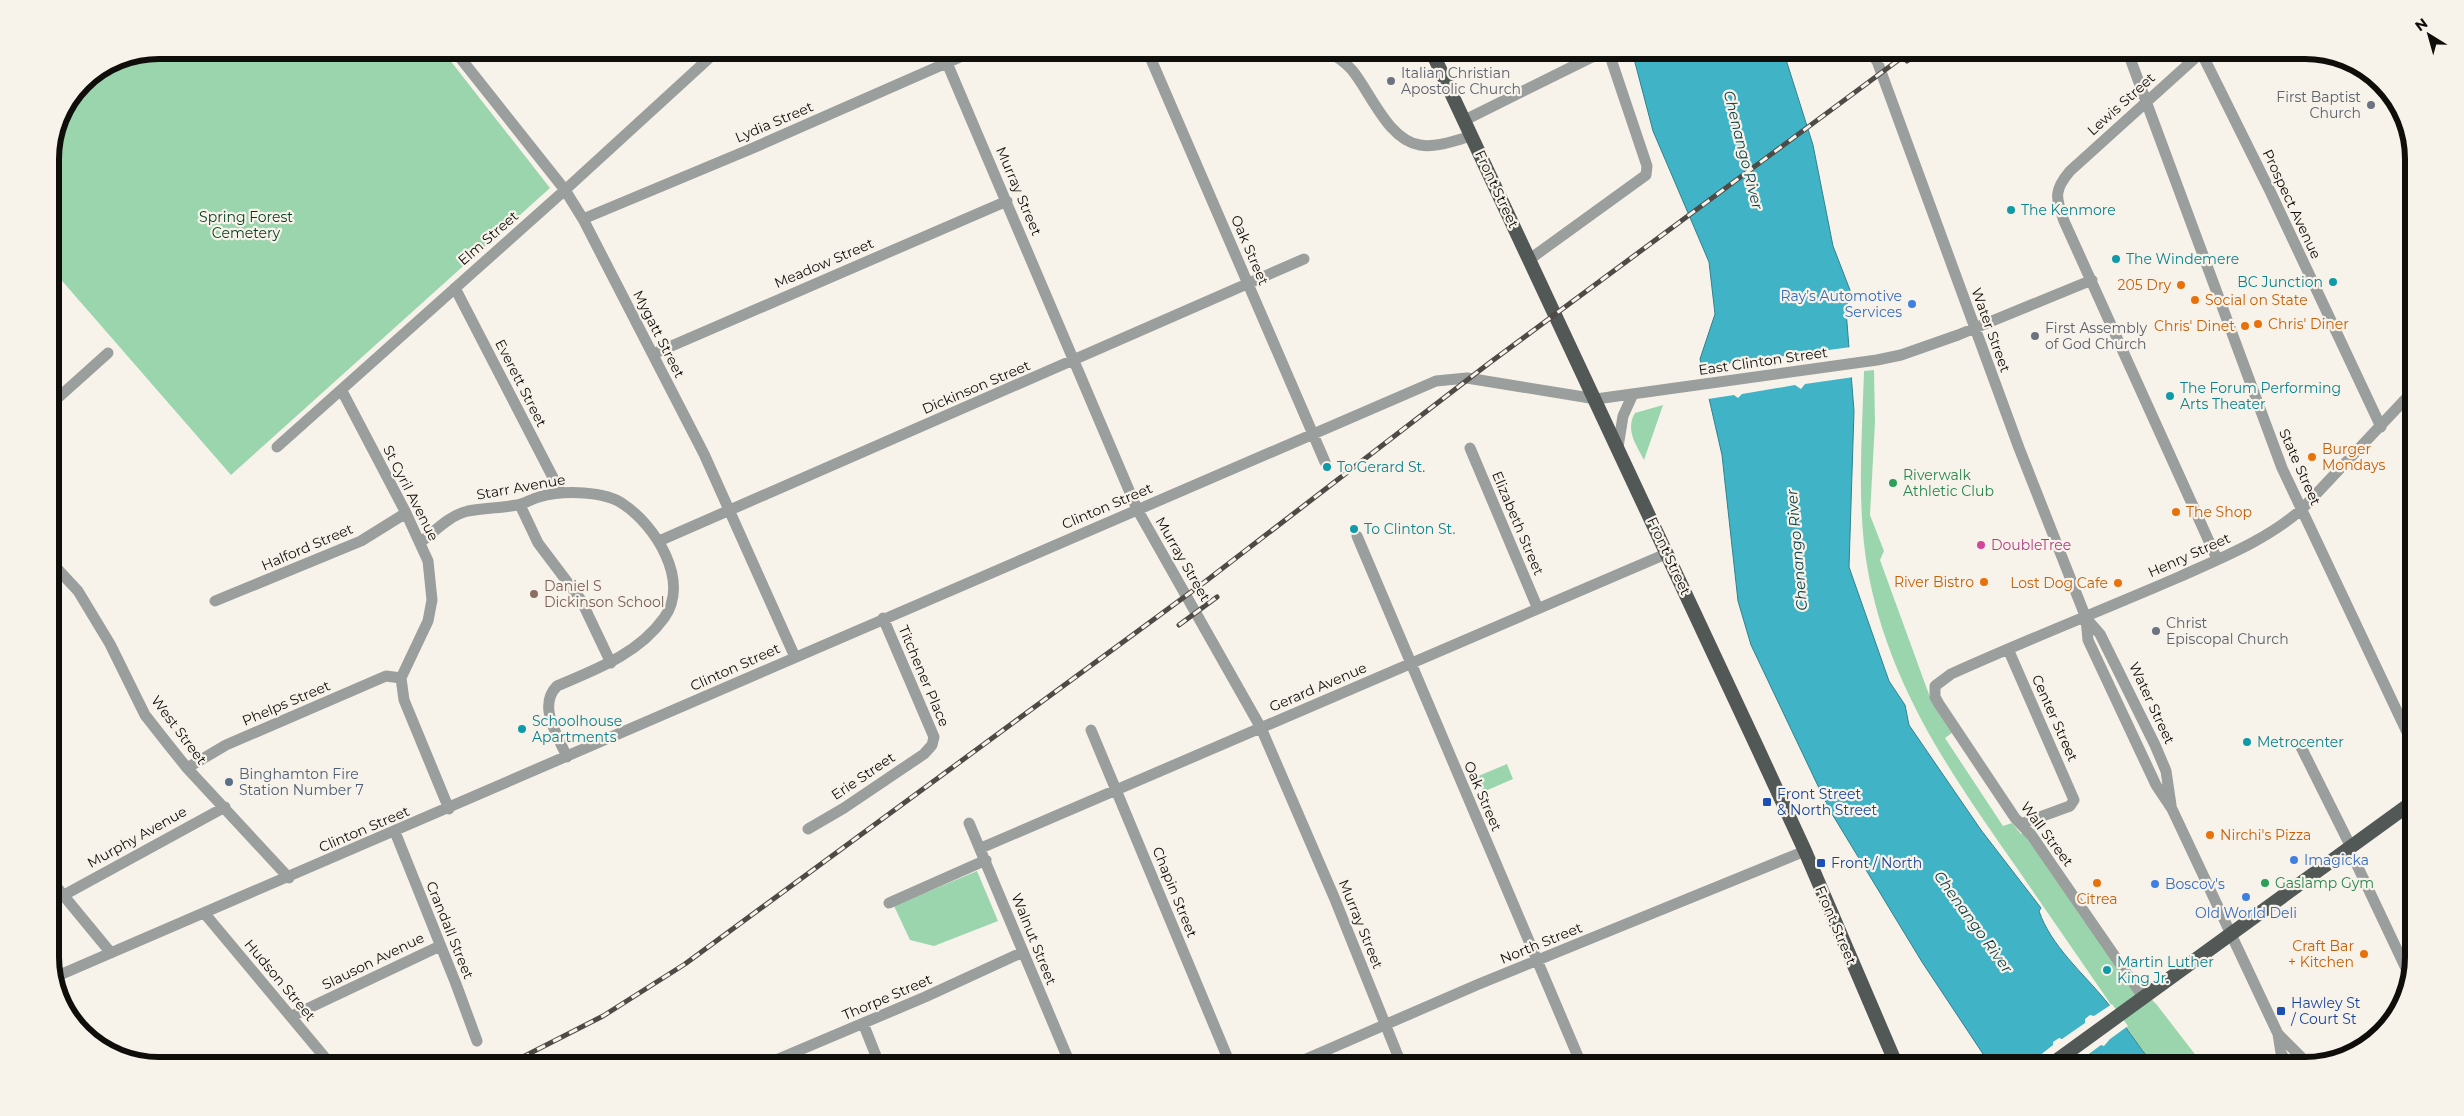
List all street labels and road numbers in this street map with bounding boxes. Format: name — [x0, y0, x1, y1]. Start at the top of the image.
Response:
street label: Lewis Street — [2083, 69, 2159, 139]
street label: Lydia Street — [732, 97, 816, 147]
street label: Murray Street — [992, 144, 1046, 238]
street label: Prospect Avenue — [2259, 146, 2325, 262]
street label: Front Street — [1471, 147, 1523, 231]
street label: Elm Street — [454, 207, 522, 269]
street label: Oak Street — [1227, 212, 1273, 288]
street label: Meadow Street — [772, 234, 877, 292]
street label: Water Street — [1967, 285, 2015, 375]
street label: Mygatt Street — [629, 287, 689, 381]
street label: Everett Street — [491, 336, 551, 430]
street label: East Clinton Street — [1697, 343, 1829, 379]
street label: Dickinson Street — [919, 356, 1033, 418]
street label: State Street — [2275, 426, 2325, 508]
street label: St Cyril Avenue — [379, 442, 443, 544]
street label: Elizabeth Street — [1488, 468, 1548, 578]
street label: Starr Avenue — [475, 470, 567, 504]
street label: Clinton Street — [1059, 479, 1155, 533]
street label: Murray Street — [1151, 513, 1215, 605]
street label: Front Street — [1643, 514, 1695, 598]
street label: Halford Street — [259, 520, 356, 574]
street label: Henry Street — [2145, 529, 2233, 581]
street label: Titchener Place — [895, 623, 953, 729]
street label: Clinton Street — [687, 639, 783, 695]
street label: Gerard Avenue — [1267, 658, 1369, 716]
street label: Water Street — [2125, 659, 2179, 747]
street label: Center Street — [2028, 672, 2082, 764]
street label: Phelps Street — [239, 676, 333, 730]
street label: West Street — [147, 692, 211, 768]
street label: Erie Street — [828, 748, 899, 804]
street label: Oak Street — [1460, 758, 1506, 834]
street label: Wall Street — [2017, 798, 2077, 870]
street label: Murphy Avenue — [84, 802, 190, 872]
street label: Clinton Street — [316, 802, 412, 856]
street label: Chapin Street — [1149, 844, 1202, 940]
street label: Murray Street — [1335, 877, 1387, 972]
street label: Crandall Street — [422, 878, 478, 982]
street label: Front Street — [1811, 883, 1861, 968]
street label: Walnut Street — [1007, 890, 1061, 988]
street label: North Street — [1497, 918, 1585, 968]
street label: Slauson Avenue — [319, 928, 427, 994]
street label: Hudson Street — [241, 935, 320, 1025]
street label: Thorpe Street — [839, 970, 935, 1024]

